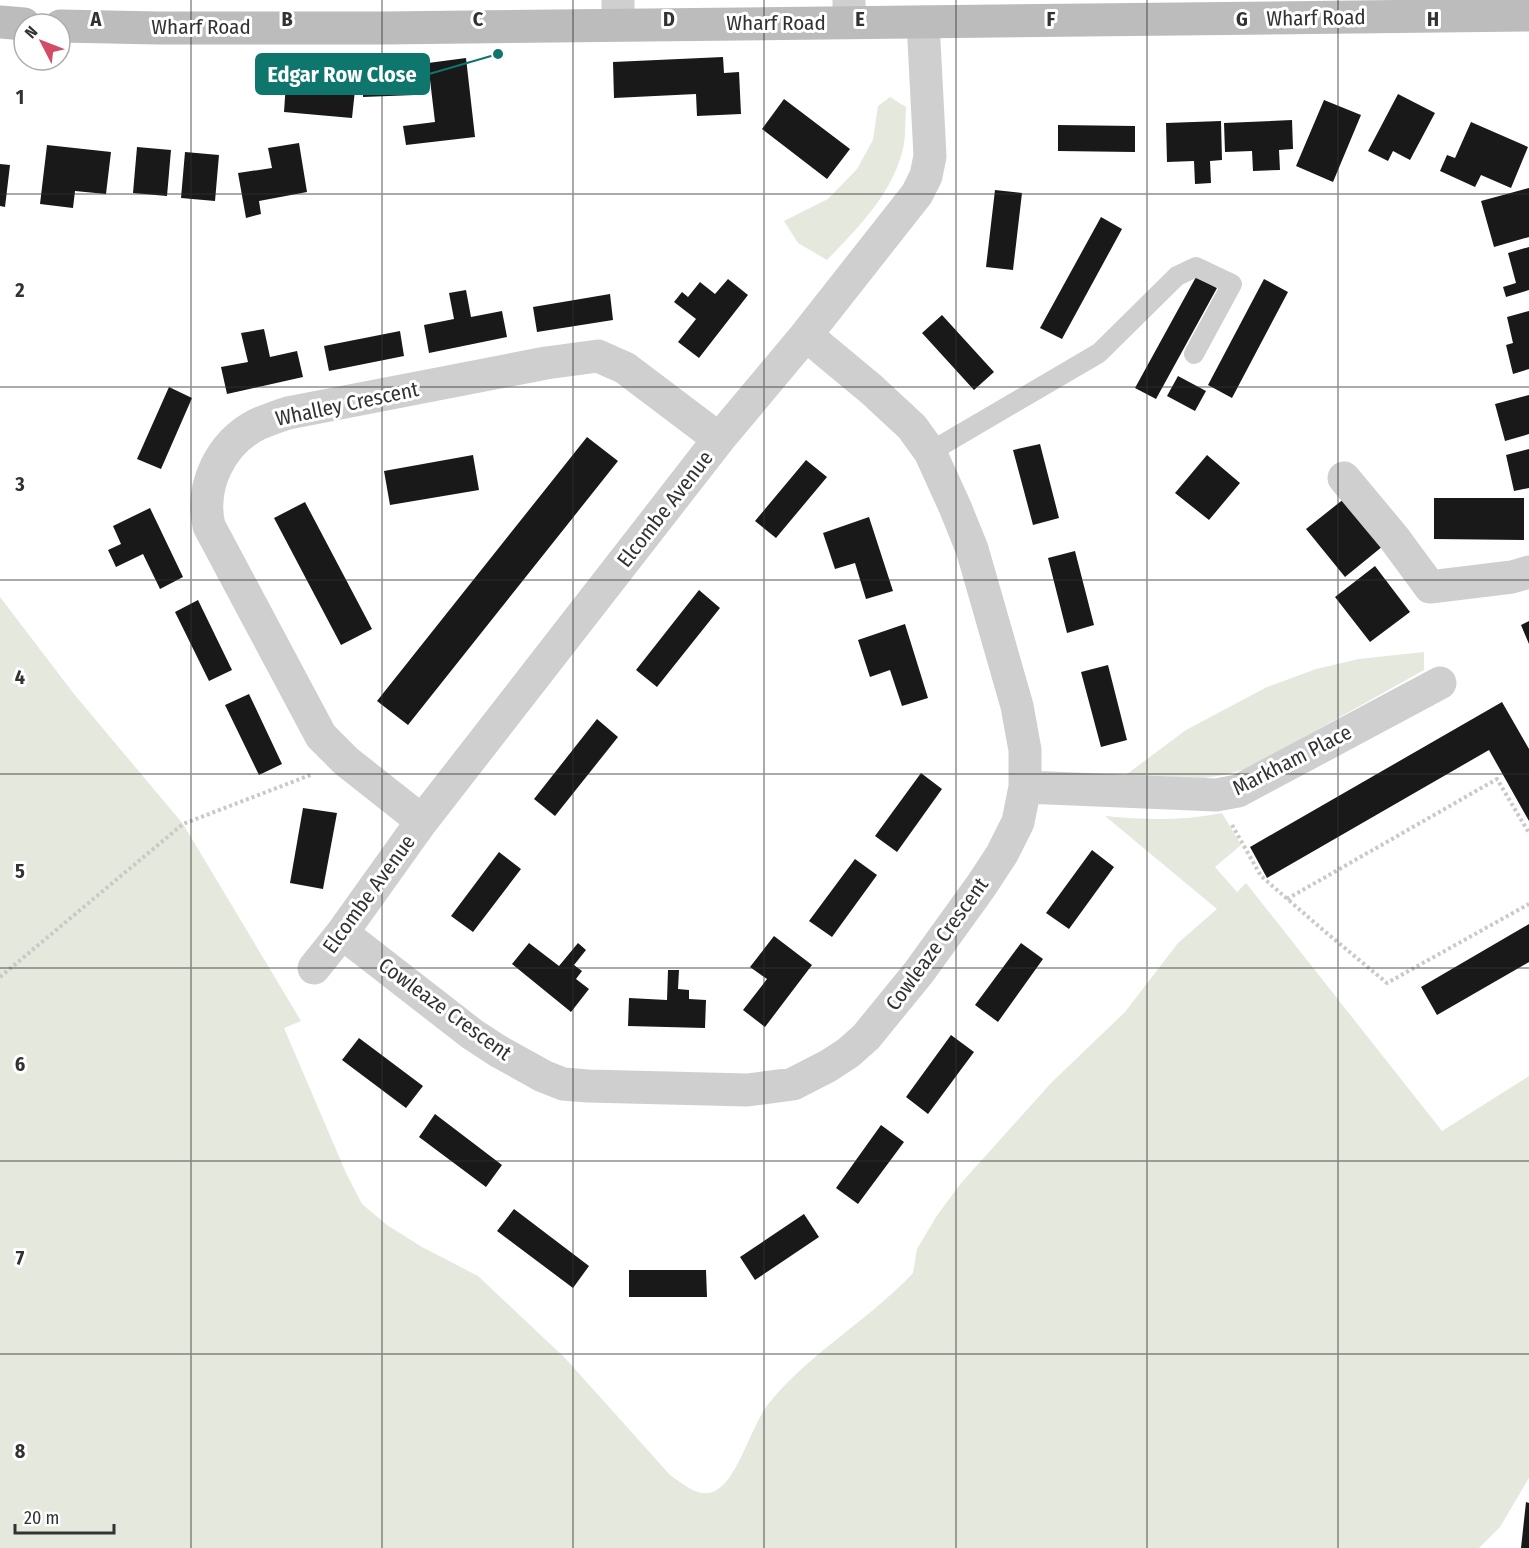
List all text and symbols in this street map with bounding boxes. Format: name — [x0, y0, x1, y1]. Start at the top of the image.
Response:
street label: Wharf Road — [1266, 4, 1366, 32]
text: A — [90, 7, 103, 31]
text: B — [281, 7, 293, 31]
text: C — [473, 7, 484, 31]
text: D — [663, 7, 675, 31]
text: E — [855, 7, 865, 31]
text: F — [1047, 7, 1056, 31]
text: G — [1236, 7, 1248, 31]
text: H — [1427, 7, 1439, 31]
street label: Wharf Road — [726, 10, 826, 36]
north arrow — [12, 12, 72, 72]
street label: Wharf Road — [151, 14, 251, 40]
text: N — [21, 22, 41, 42]
callout: Edgar Row Close — [256, 54, 429, 94]
text: Edgar Row Close — [267, 61, 417, 88]
text: 1 — [16, 85, 24, 109]
text: 2 — [14, 278, 25, 302]
street label: Whalley Crescent — [273, 376, 421, 432]
street label: Elcombe Avenue — [612, 446, 718, 572]
text: 3 — [14, 472, 25, 496]
text: 4 — [15, 665, 25, 689]
street label: Markham Place — [1228, 719, 1356, 801]
street label: Elcombe Avenue — [317, 830, 421, 958]
text: 5 — [15, 859, 25, 883]
street label: Cowleaze Crescent — [880, 872, 994, 1015]
street label: Cowleaze Crescent — [374, 952, 517, 1066]
text: 6 — [15, 1052, 25, 1076]
text: 7 — [16, 1246, 25, 1270]
text: 8 — [15, 1439, 26, 1463]
scale bar — [15, 1497, 114, 1535]
text: 20 m — [24, 1507, 59, 1529]

